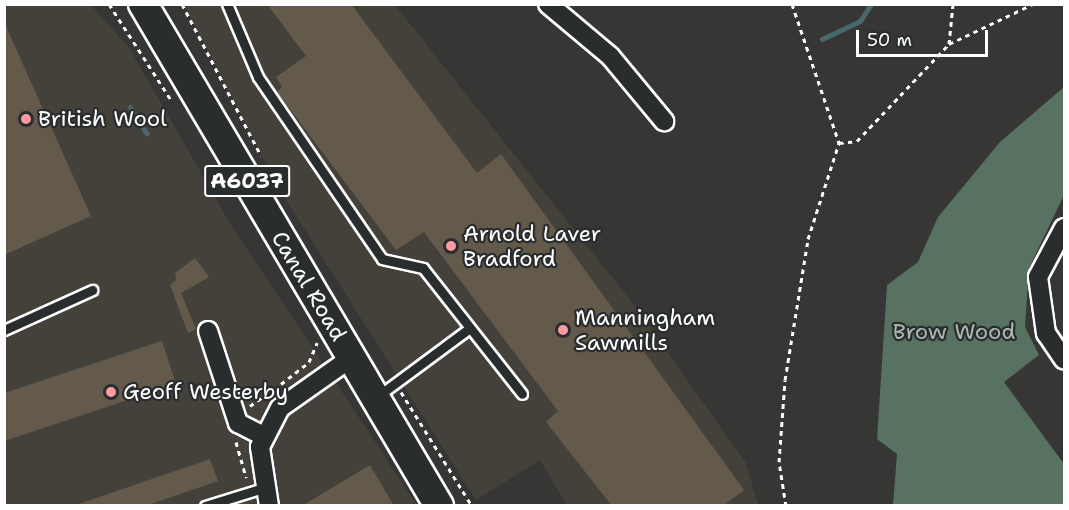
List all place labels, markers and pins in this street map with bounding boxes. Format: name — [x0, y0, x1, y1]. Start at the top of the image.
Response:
place label: British Wool — [38, 106, 167, 132]
marker: British Wool — [19, 112, 33, 126]
place label: Arnold Laver Bradford — [463, 220, 601, 272]
marker: Arnold Laver Bradford — [444, 239, 458, 253]
place label: Manningham Sawmills — [575, 304, 715, 356]
marker: Manningham Sawmills — [556, 323, 570, 337]
place label: Geoff Westerby — [123, 379, 288, 405]
marker: Geoff Westerby — [104, 385, 118, 399]

